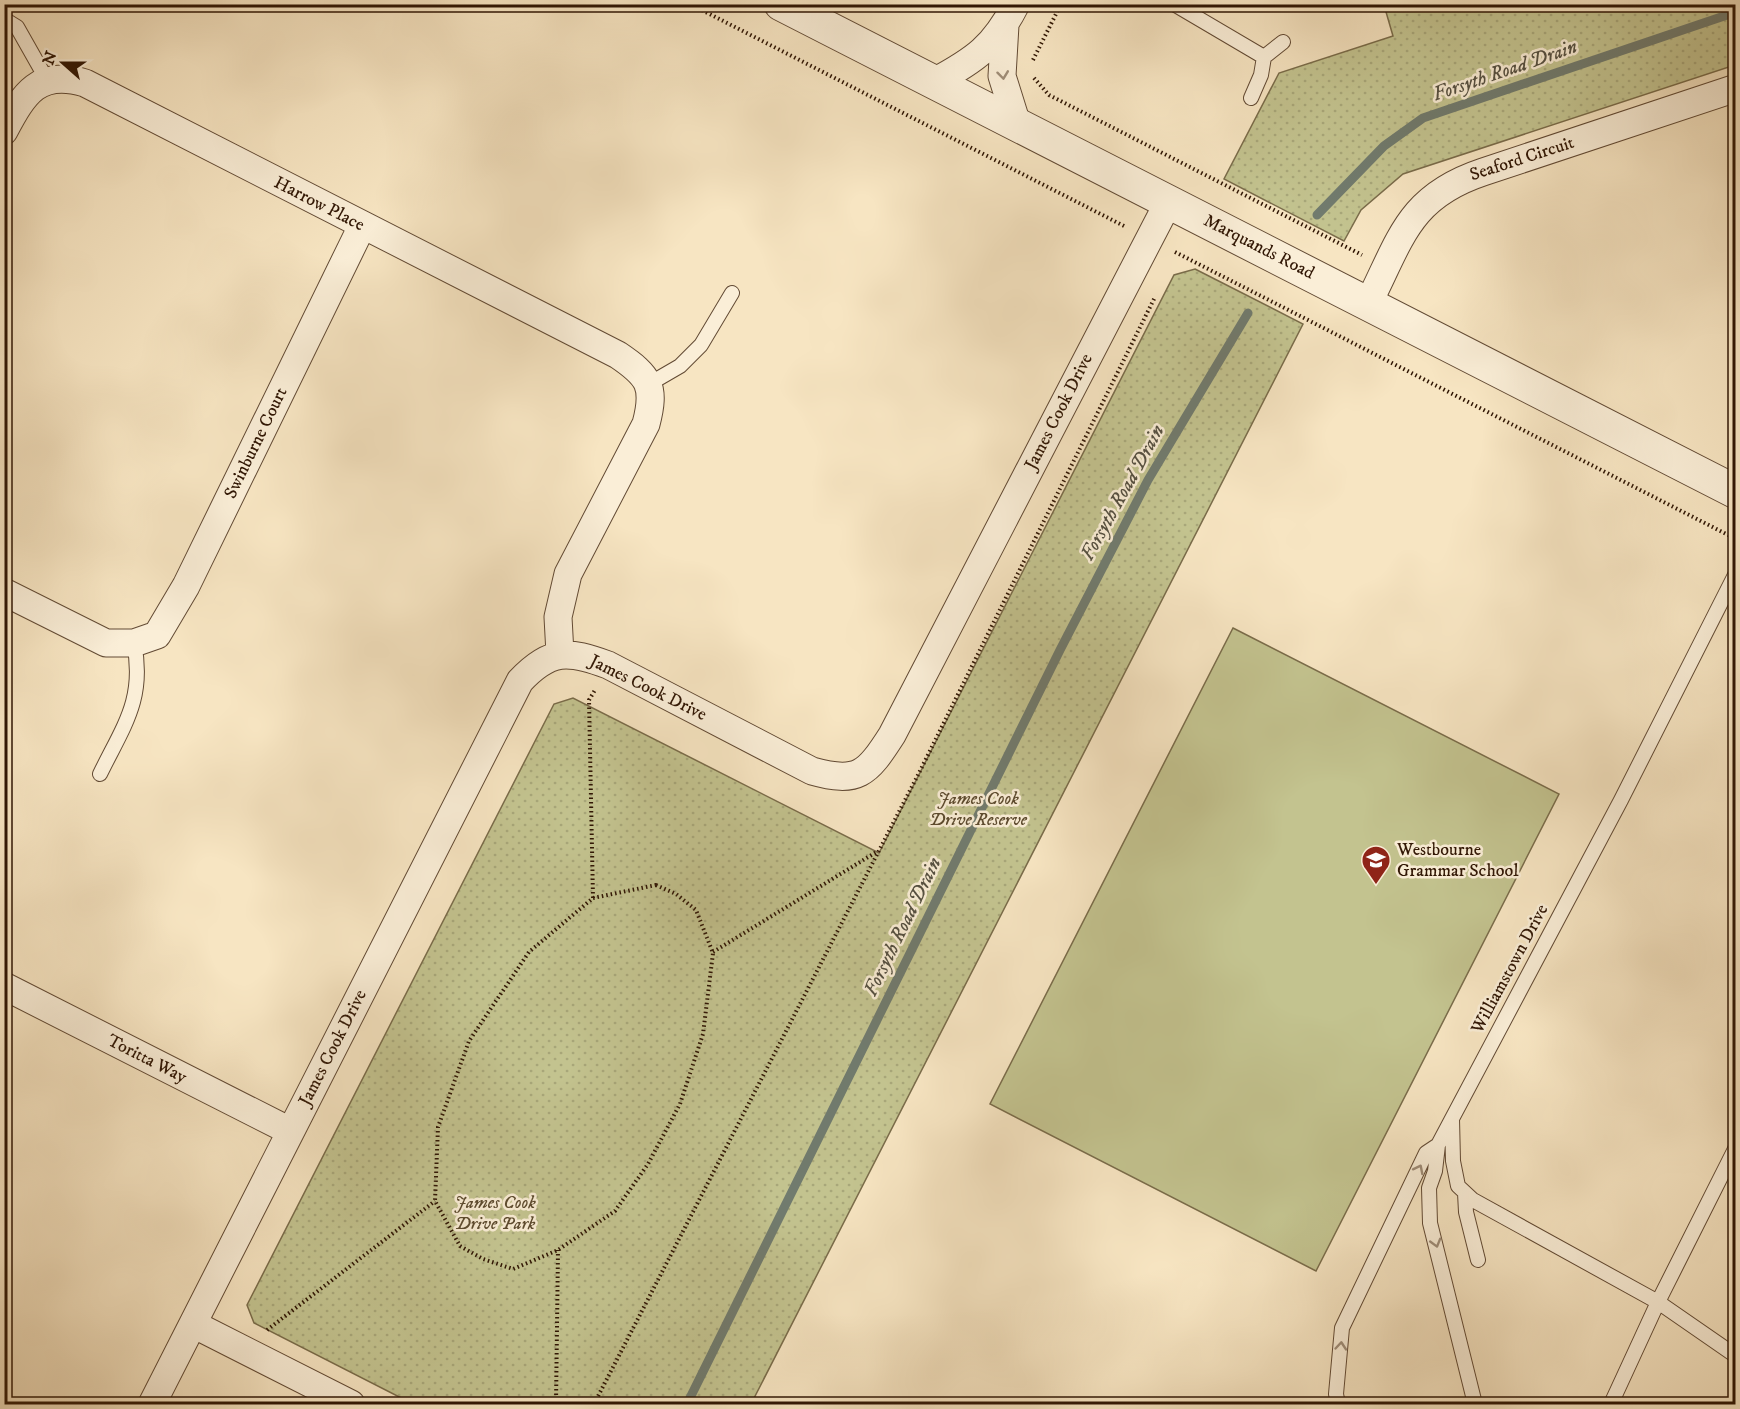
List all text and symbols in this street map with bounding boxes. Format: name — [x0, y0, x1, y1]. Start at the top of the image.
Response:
north arrow — [33, 33, 93, 93]
water label: Forsyth Road Drain — [1429, 35, 1581, 107]
text: N — [38, 48, 62, 68]
one-way arrow — [996, 71, 1008, 80]
street label: Seaford Circuit — [1467, 132, 1577, 186]
street label: Harrow Place — [270, 172, 368, 236]
street label: Marquands Road — [1200, 210, 1318, 284]
street label: James Cook Drive — [1019, 350, 1098, 476]
street label: Swinburne Court — [220, 384, 293, 502]
water label: Forsyth Road Drain — [1075, 421, 1171, 565]
street label: James Cook Drive — [584, 649, 710, 726]
park label: James Cook Drive Reserve — [929, 788, 1028, 831]
place label: Westbourne Grammar School — [1396, 839, 1519, 882]
school or university icon: Westbourne Grammar School — [1360, 844, 1392, 886]
water label: Forsyth Road Drain — [859, 854, 947, 1000]
street label: Williamstown Drive — [1466, 901, 1553, 1038]
street label: James Cook Drive — [293, 986, 372, 1112]
street label: Toritta Way — [104, 1030, 191, 1089]
one-way arrow — [1411, 1164, 1423, 1175]
park label: James Cook Drive Park — [454, 1192, 536, 1235]
one-way arrow — [1429, 1237, 1441, 1248]
one-way arrow — [1334, 1342, 1347, 1351]

